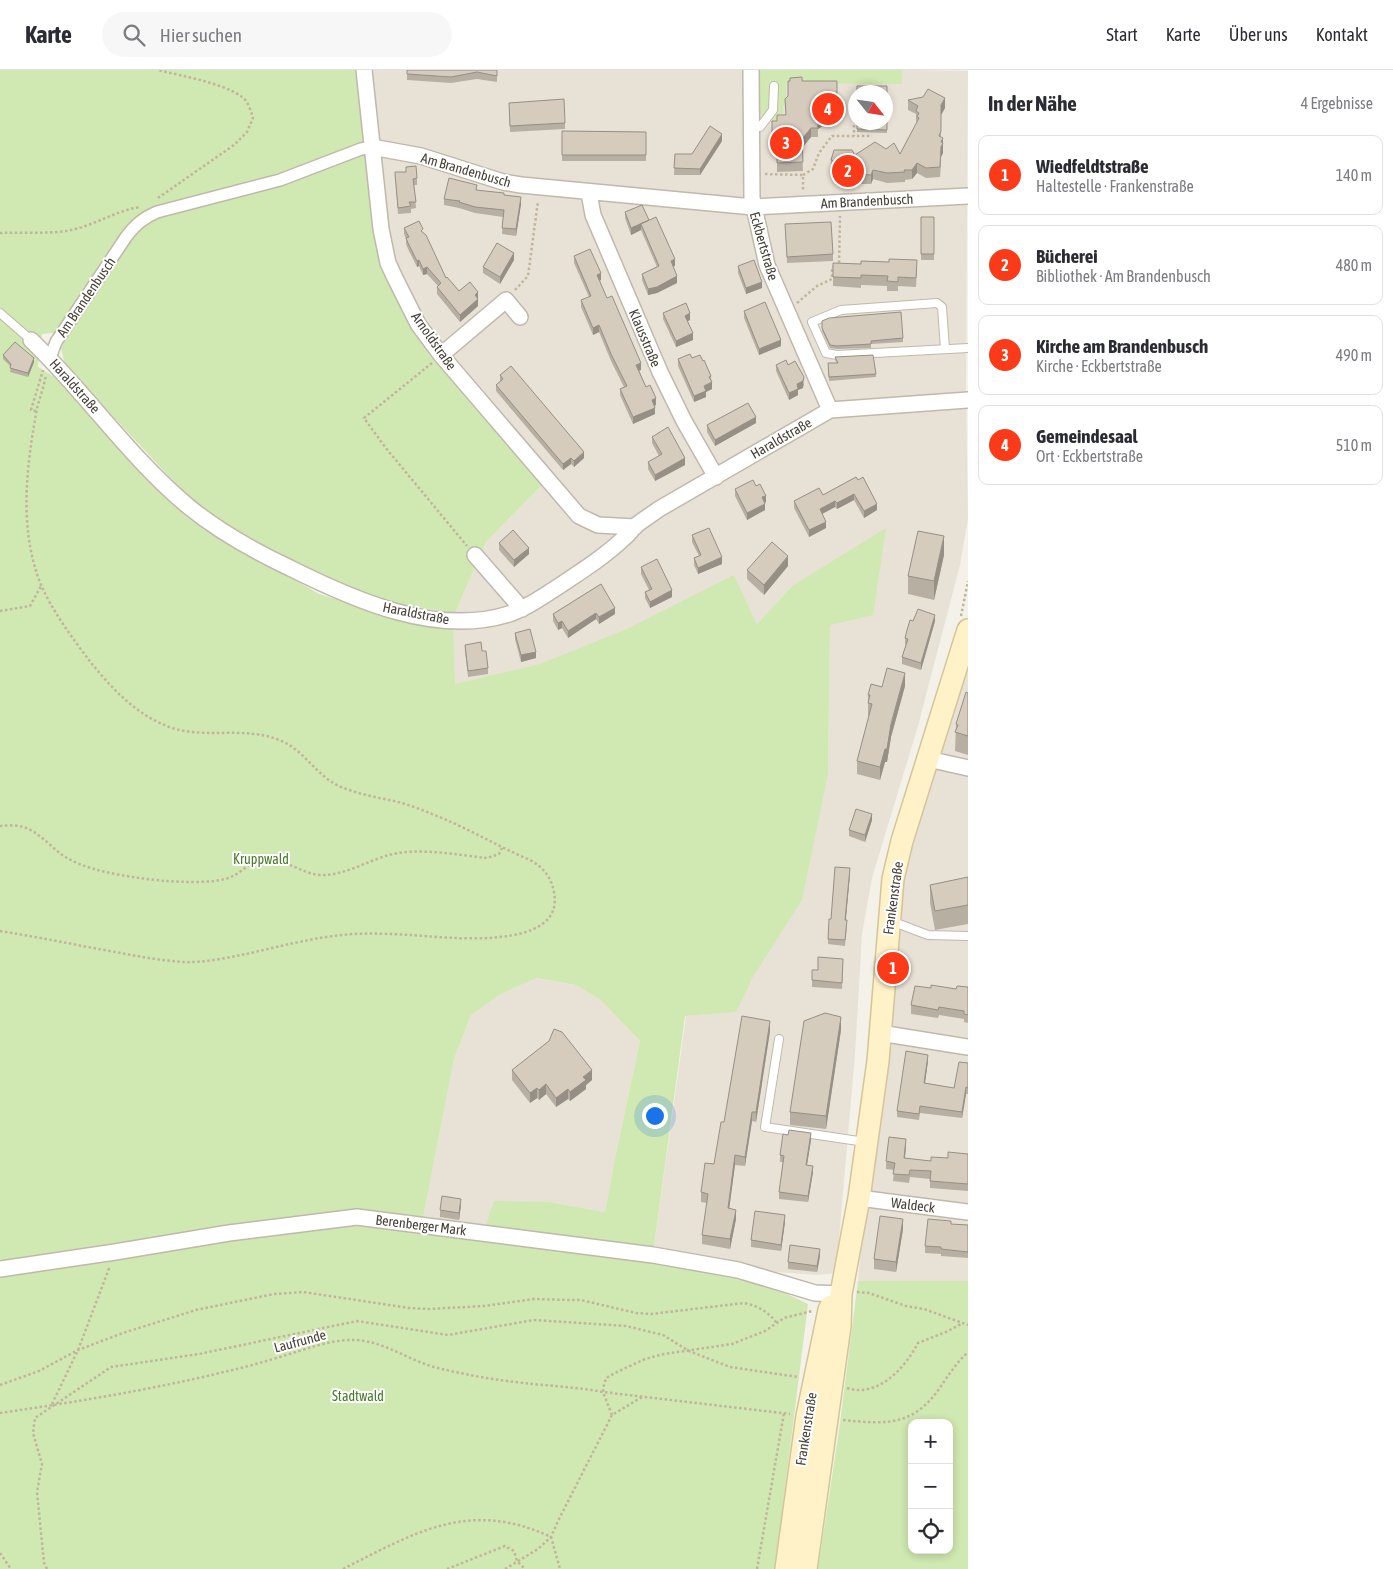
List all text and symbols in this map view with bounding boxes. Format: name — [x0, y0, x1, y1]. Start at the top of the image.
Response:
search box — [102, 12, 452, 57]
text: Karte — [25, 21, 72, 48]
icon: search — [120, 21, 148, 49]
text: Hier suchen — [160, 24, 242, 46]
text: Start — [1106, 24, 1138, 45]
text: Karte — [1166, 24, 1201, 45]
text: Über uns — [1229, 24, 1288, 45]
text: Kontakt — [1316, 24, 1368, 45]
north arrow — [848, 85, 893, 130]
pin: 4 — [812, 90, 844, 128]
text: In der Nähe — [988, 91, 1077, 115]
text: 4 Ergebnisse — [1301, 94, 1373, 112]
pin: 3 — [770, 124, 802, 162]
street label: Am Brandenbusch — [419, 150, 513, 190]
pin: 2 — [832, 152, 864, 190]
text: Wiedfeldtstraße — [1036, 155, 1149, 177]
text: 1 — [1001, 166, 1009, 184]
text: 140 m — [1336, 166, 1372, 184]
text: Haltestelle · Frankenstraße — [1036, 177, 1194, 195]
street label: Am Brandenbusch — [820, 191, 914, 211]
street label: Eckbertstraße — [747, 210, 781, 282]
text: Bücherei — [1036, 245, 1098, 267]
street label: Am Brandenbusch — [53, 254, 119, 340]
text: 2 — [1001, 256, 1009, 274]
text: 480 m — [1336, 256, 1372, 274]
text: Bibliothek · Am Brandenbusch — [1036, 267, 1211, 285]
street label: Klausstraße — [626, 307, 664, 369]
street label: Arnoldstraße — [408, 309, 460, 373]
text: Kirche am Brandenbusch — [1036, 335, 1208, 357]
text: 3 — [1001, 346, 1009, 364]
text: 490 m — [1336, 346, 1372, 364]
street label: Haraldstraße — [46, 356, 104, 416]
text: Kirche · Eckbertstraße — [1036, 357, 1162, 375]
street label: Haraldstraße — [748, 414, 814, 462]
text: Gemeindesaal — [1036, 425, 1138, 447]
text: 4 — [1001, 436, 1009, 454]
text: 510 m — [1336, 436, 1372, 454]
text: Ort · Eckbertstraße — [1036, 447, 1143, 465]
street label: Haraldstraße — [381, 599, 451, 627]
park label: Kruppwald — [233, 851, 289, 867]
street label: Frankenstraße — [880, 860, 906, 936]
pin: 1 — [877, 949, 909, 987]
your location — [642, 1103, 668, 1129]
street label: Waldeck — [890, 1194, 936, 1216]
street label: Berenberger Mark — [375, 1211, 467, 1239]
street label: Laufrunde — [272, 1326, 328, 1356]
park label: Stadtwald — [332, 1388, 384, 1404]
street label: Frankenstraße — [792, 1391, 820, 1467]
map controls — [908, 1419, 953, 1554]
button: + — [908, 1419, 953, 1464]
button: − — [908, 1464, 953, 1509]
button: locate — [908, 1509, 953, 1554]

